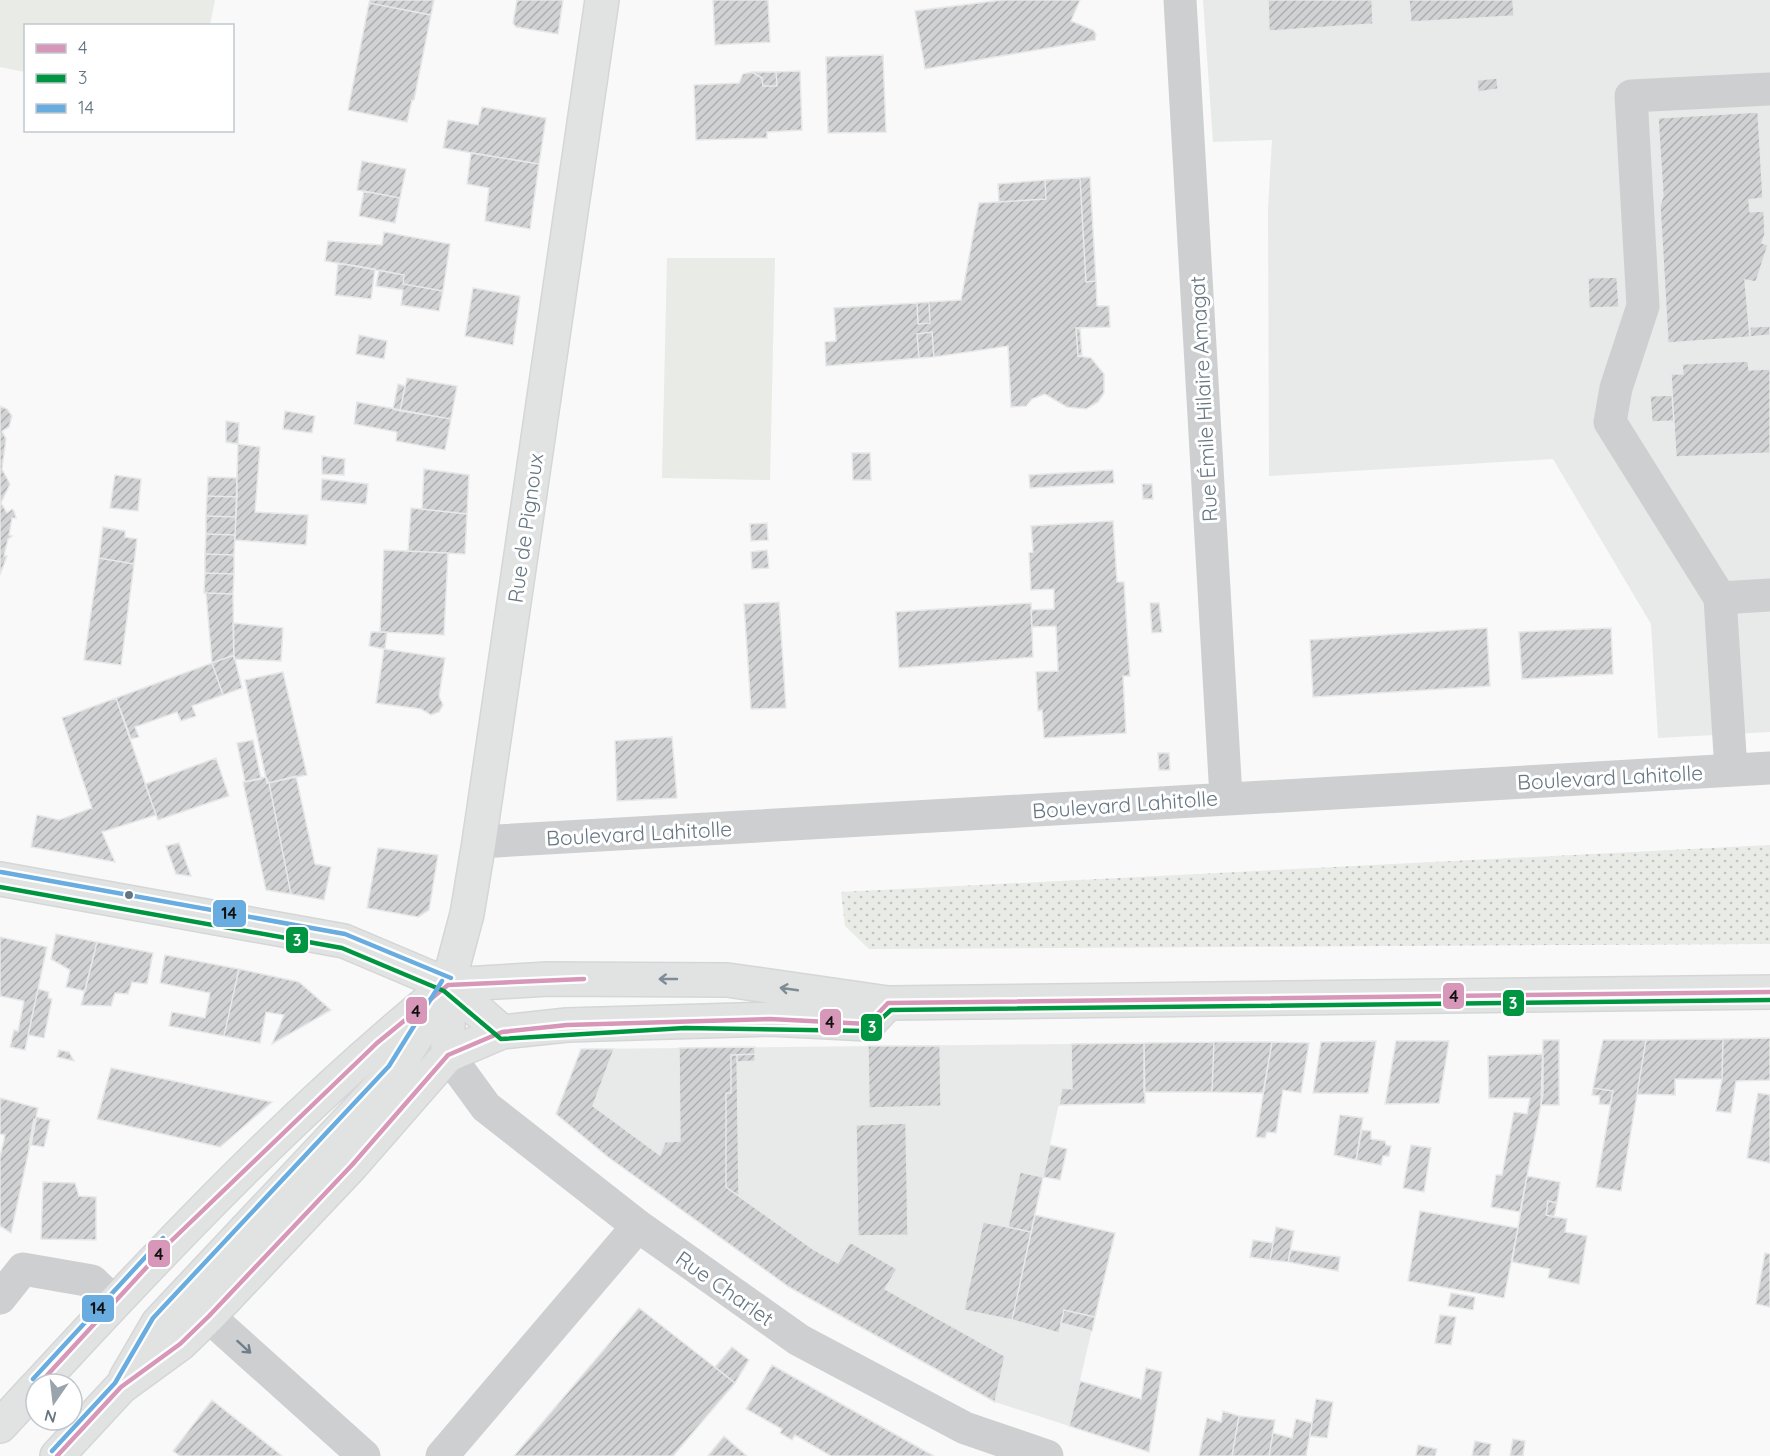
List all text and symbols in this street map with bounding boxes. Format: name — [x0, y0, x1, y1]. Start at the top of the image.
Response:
legend — [24, 24, 234, 132]
text: 4 — [78, 36, 88, 59]
text: 3 — [78, 66, 87, 89]
text: 14 — [78, 96, 94, 119]
street label: Rue Émile Hilaire Amagat — [1184, 275, 1222, 523]
street label: Rue de Pignoux — [502, 452, 548, 604]
street label: Boulevard Lahitolle — [1517, 759, 1703, 795]
street label: Boulevard Lahitolle — [1031, 785, 1219, 823]
street label: Boulevard Lahitolle — [546, 815, 732, 851]
unlabelled marker — [123, 889, 135, 901]
line badge: 14 — [212, 899, 247, 928]
text: 14 — [221, 903, 237, 923]
line badge: 3 — [285, 926, 309, 954]
text: 3 — [293, 930, 301, 950]
one-way arrow — [659, 973, 679, 985]
line badge: 4 — [1442, 982, 1465, 1010]
one-way arrow — [779, 983, 799, 994]
text: 4 — [1449, 986, 1459, 1006]
line badge: 3 — [1502, 989, 1525, 1017]
text: 3 — [1509, 993, 1517, 1013]
line badge: 4 — [405, 996, 428, 1025]
text: 4 — [411, 1001, 421, 1021]
line badge: 4 — [819, 1008, 842, 1036]
text: 4 — [825, 1012, 835, 1032]
line badge: 3 — [860, 1013, 883, 1042]
text: 3 — [868, 1017, 876, 1037]
line badge: 4 — [147, 1239, 171, 1268]
text: 4 — [154, 1244, 164, 1264]
street label: Rue Charlet — [671, 1245, 779, 1331]
line badge: 14 — [81, 1294, 115, 1323]
text: 14 — [90, 1298, 106, 1318]
one-way arrow — [236, 1340, 251, 1354]
north arrow — [24, 1372, 84, 1432]
text: N — [42, 1405, 58, 1428]

